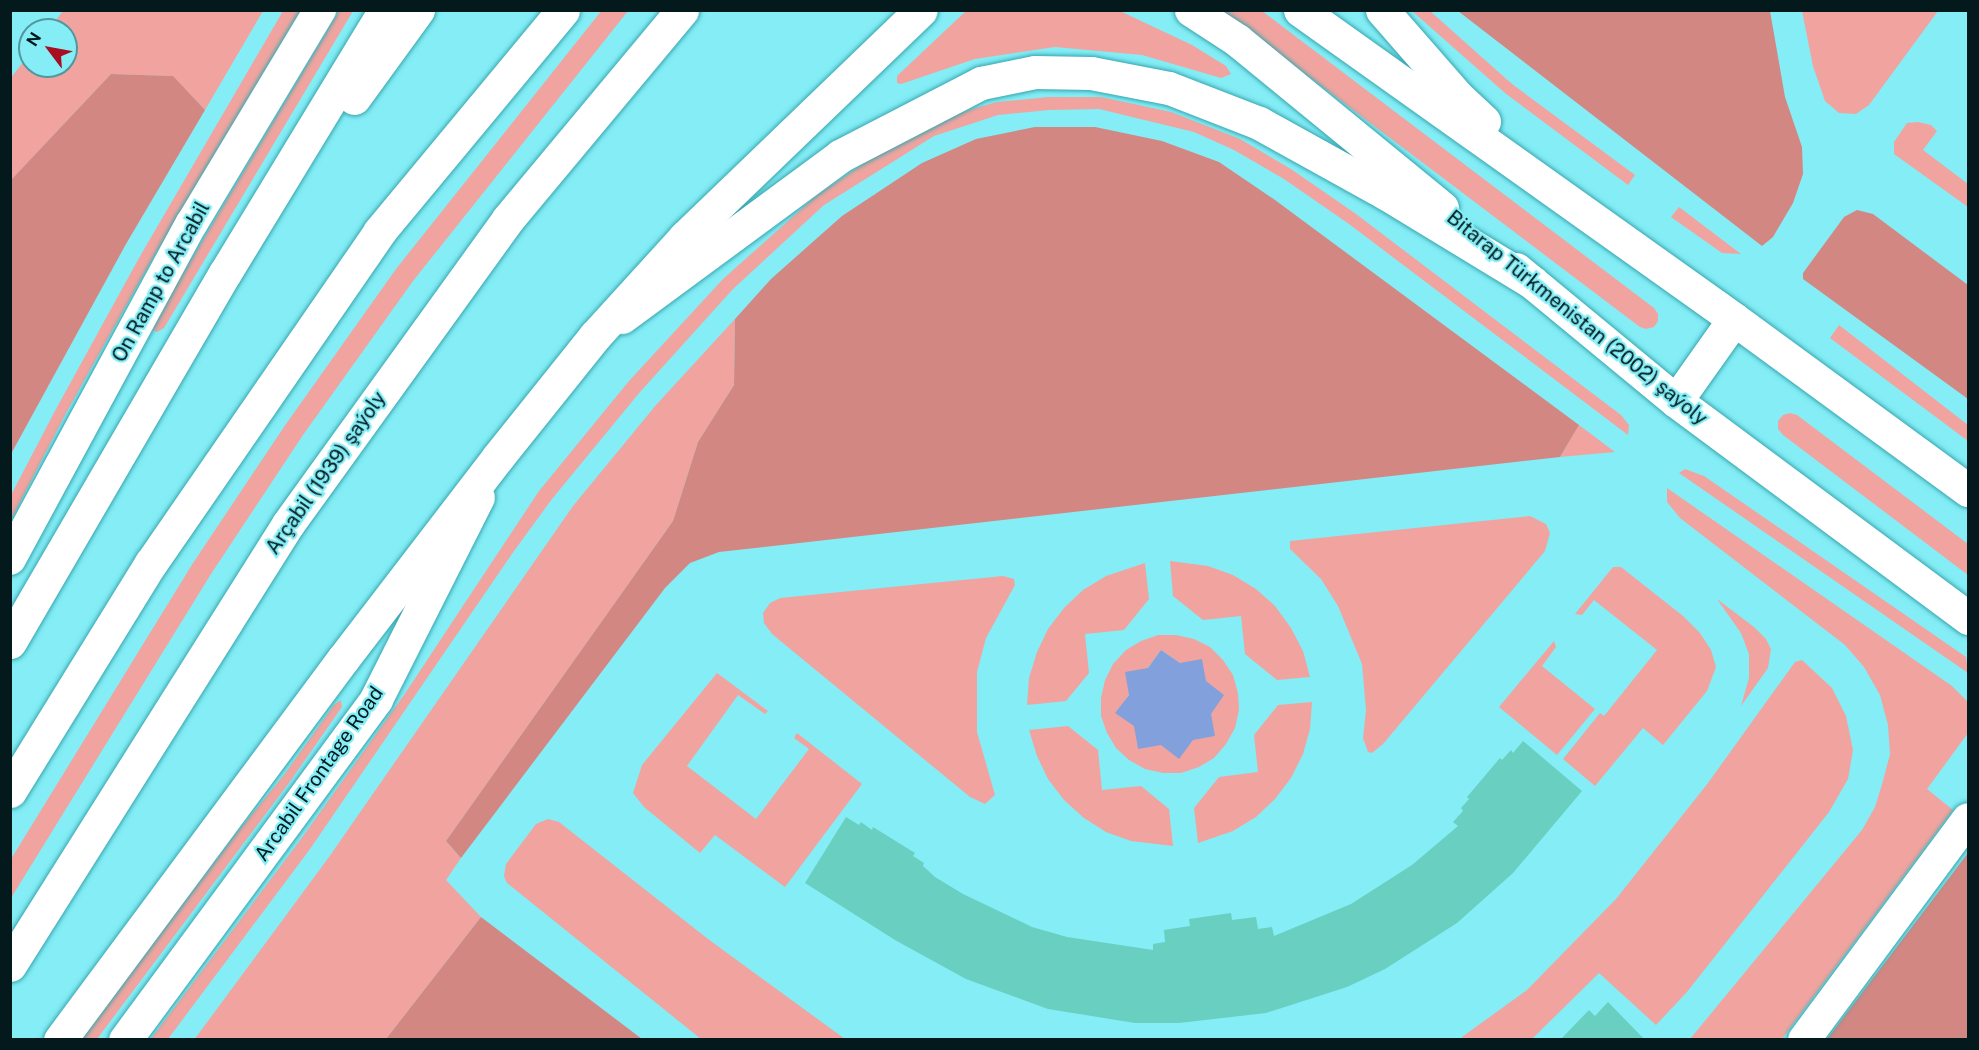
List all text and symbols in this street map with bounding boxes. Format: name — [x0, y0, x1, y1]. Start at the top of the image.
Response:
north arrow — [18, 18, 78, 78]
text: N — [23, 29, 45, 50]
street label: On Ramp to Arcabil — [107, 198, 215, 366]
street label: Bitarap Türkmenistan (2002) şaýoly — [1442, 205, 1712, 431]
street label: Arçabil (1939) şaýoly — [261, 387, 391, 559]
street label: Arcabil Frontage Road — [250, 682, 388, 866]

